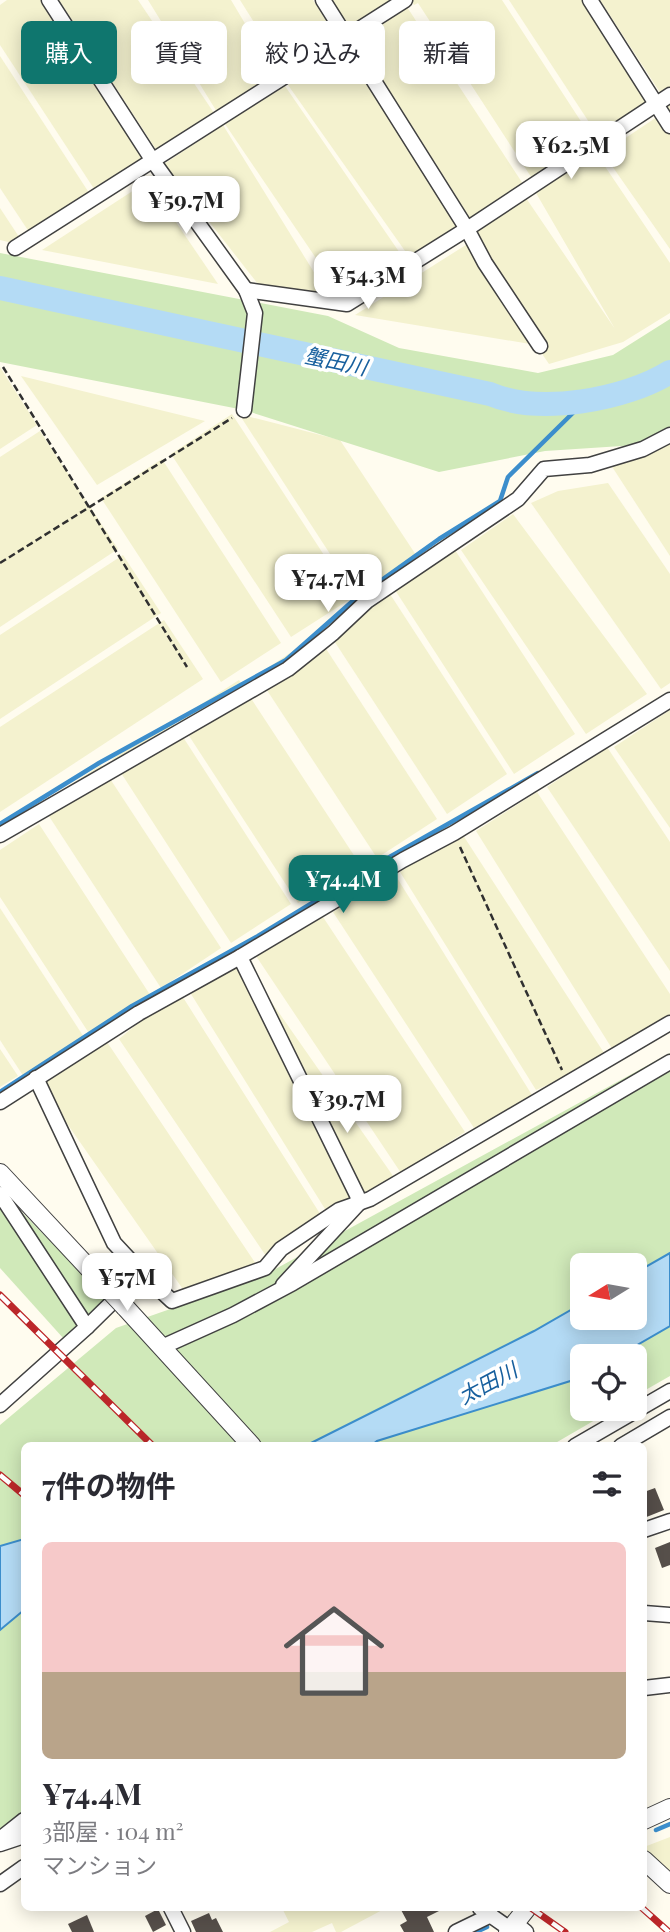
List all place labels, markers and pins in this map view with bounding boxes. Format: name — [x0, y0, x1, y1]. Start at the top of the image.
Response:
pin: ¥62.5M — [514, 122, 628, 181]
pin: ¥59.7M — [129, 176, 243, 236]
pin: ¥54.3M — [311, 252, 425, 311]
pin: ¥74.7M — [271, 554, 385, 614]
pin: ¥74.4M — [286, 856, 400, 915]
pin: ¥39.7M — [290, 1076, 404, 1135]
pin: ¥57M — [86, 1254, 168, 1313]

